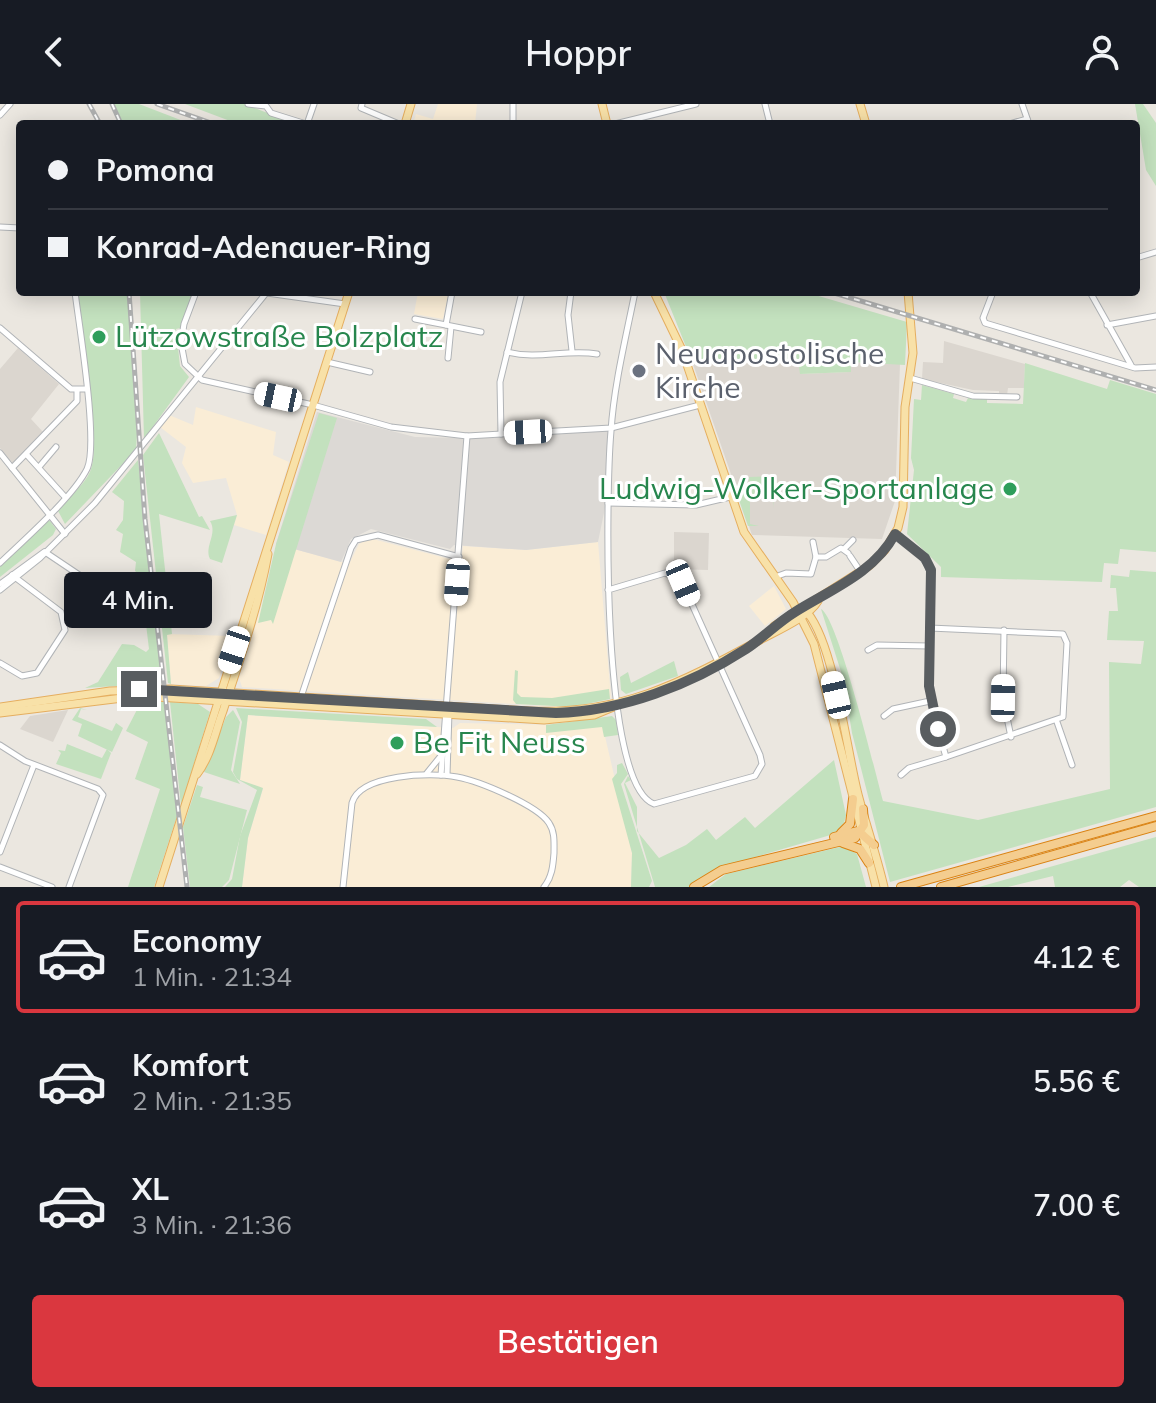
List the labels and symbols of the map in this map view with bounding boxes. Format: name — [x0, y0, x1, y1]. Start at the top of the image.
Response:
place label: Lützowstraße Bolzplatz — [115, 317, 443, 355]
marker: Lützowstraße Bolzplatz — [90, 328, 108, 346]
place label: Neuapostolische Kirche — [655, 334, 884, 406]
marker: Neuapostolische Kirche — [630, 362, 648, 380]
car — [252, 380, 304, 414]
car — [503, 419, 553, 445]
place label: Ludwig-Wolker-Sportanlage — [599, 469, 994, 507]
marker: Ludwig-Wolker-Sportanlage — [1001, 480, 1019, 498]
car — [663, 556, 703, 610]
car — [443, 557, 471, 607]
callout: 4 Min. — [65, 573, 213, 629]
car — [215, 623, 253, 677]
car — [819, 669, 853, 721]
route end — [121, 671, 157, 707]
car — [991, 674, 1015, 722]
route start — [920, 711, 956, 747]
place label: Be Fit Neuss — [413, 723, 586, 761]
marker: Be Fit Neuss — [388, 734, 406, 752]

